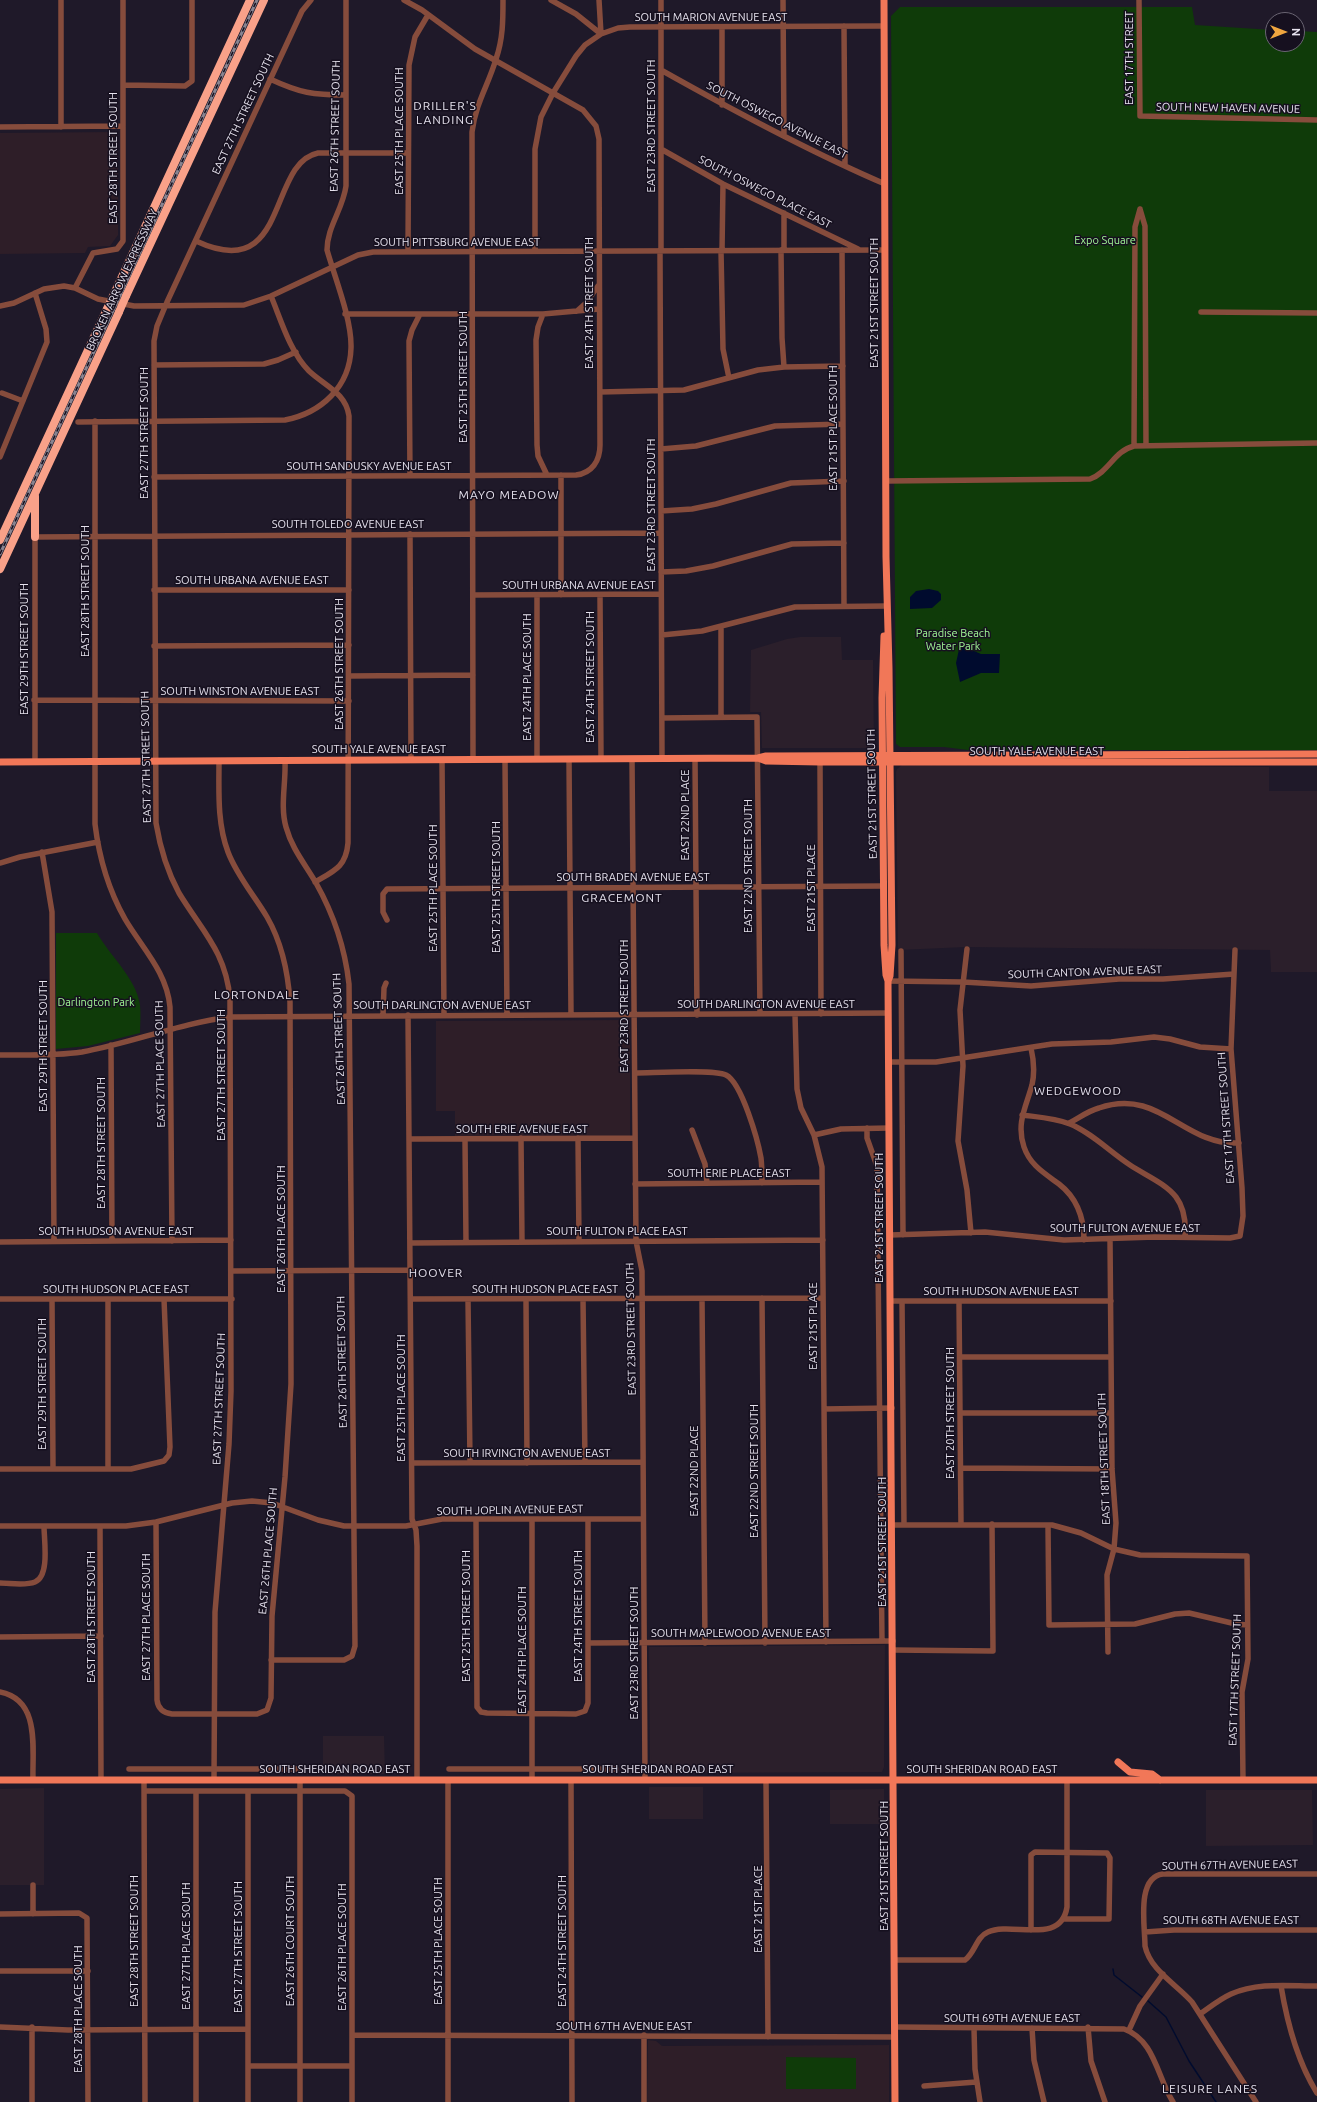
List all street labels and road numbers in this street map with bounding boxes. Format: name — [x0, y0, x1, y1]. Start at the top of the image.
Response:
street label: SOUTH MARION AVENUE EAST — [635, 10, 787, 24]
street label: EAST 17TH STREET — [1122, 11, 1136, 105]
street label: EAST 27TH STREET SOUTH — [209, 51, 277, 177]
street label: EAST 26TH STREET SOUTH — [327, 60, 343, 192]
street label: EAST 23RD STREET SOUTH — [644, 60, 658, 192]
street label: EAST 25TH PLACE SOUTH — [392, 67, 406, 195]
street label: SOUTH OSWEGO AVENUE EAST — [704, 79, 850, 161]
street label: EAST 28TH STREET SOUTH — [106, 92, 120, 224]
street label: SOUTH NEW HAVEN AVENUE — [1156, 100, 1300, 116]
street label: SOUTH OSWEGO PLACE EAST — [696, 153, 834, 231]
street label: BROKEN ARROW EXPRESSWAY — [83, 207, 161, 353]
street label: SOUTH PITTSBURG AVENUE EAST — [374, 235, 540, 249]
street label: EAST 24TH STREET SOUTH — [582, 237, 596, 369]
street label: EAST 21ST STREET SOUTH — [867, 238, 881, 368]
street label: EAST 25TH STREET SOUTH — [456, 311, 470, 443]
street label: EAST 21ST PLACE SOUTH — [826, 365, 840, 491]
street label: EAST 27TH STREET SOUTH — [137, 367, 151, 499]
street label: EAST 23RD STREET SOUTH — [644, 439, 658, 571]
street label: SOUTH SANDUSKY AVENUE EAST — [286, 459, 452, 473]
street label: SOUTH TOLEDO AVENUE EAST — [272, 517, 424, 531]
street label: EAST 28TH STREET SOUTH — [78, 525, 92, 657]
street label: SOUTH URBANA AVENUE EAST — [175, 573, 329, 587]
street label: SOUTH URBANA AVENUE EAST — [502, 578, 656, 592]
street label: EAST 29TH STREET SOUTH — [17, 583, 31, 715]
street label: EAST 26TH STREET SOUTH — [332, 598, 346, 730]
street label: EAST 24TH STREET SOUTH — [583, 611, 597, 743]
street label: EAST 24TH PLACE SOUTH — [520, 613, 534, 741]
street label: SOUTH WINSTON AVENUE EAST — [161, 684, 319, 698]
street label: EAST 27TH STREET SOUTH — [138, 691, 154, 823]
street label: EAST 21ST STREET SOUTH — [864, 729, 880, 859]
street label: SOUTH YALE AVENUE EAST — [312, 742, 446, 756]
street label: SOUTH YALE AVENUE EAST — [970, 744, 1104, 758]
street label: EAST 22ND PLACE — [678, 769, 692, 861]
street label: EAST 22ND STREET SOUTH — [741, 799, 755, 933]
street label: EAST 25TH STREET SOUTH — [489, 821, 503, 953]
street label: EAST 25TH PLACE SOUTH — [426, 824, 440, 952]
street label: EAST 21ST PLACE — [804, 844, 818, 932]
street label: SOUTH BRADEN AVENUE EAST — [556, 870, 710, 884]
street label: EAST 23RD STREET SOUTH — [617, 940, 631, 1072]
street label: SOUTH CANTON AVENUE EAST — [1008, 963, 1162, 981]
street label: EAST 26TH STREET SOUTH — [330, 973, 348, 1105]
street label: EAST 29TH STREET SOUTH — [36, 980, 50, 1112]
street label: SOUTH DARLINGTON AVENUE EAST — [677, 997, 855, 1011]
street label: SOUTH DARLINGTON AVENUE EAST — [353, 998, 531, 1012]
street label: EAST 27TH PLACE SOUTH — [152, 1000, 168, 1128]
street label: EAST 27TH STREET SOUTH — [214, 1009, 228, 1141]
street label: EAST 17TH STREET SOUTH — [1215, 1052, 1237, 1184]
street label: EAST 28TH STREET SOUTH — [94, 1077, 108, 1209]
street label: SOUTH ERIE AVENUE EAST — [456, 1122, 588, 1136]
street label: EAST 21ST STREET SOUTH — [872, 1153, 886, 1283]
street label: EAST 26TH PLACE SOUTH — [274, 1165, 288, 1293]
street label: SOUTH ERIE PLACE EAST — [667, 1166, 791, 1180]
street label: SOUTH FULTON AVENUE EAST — [1050, 1221, 1200, 1235]
street label: SOUTH HUDSON AVENUE EAST — [38, 1224, 194, 1238]
street label: SOUTH FULTON PLACE EAST — [546, 1224, 688, 1238]
street label: EAST 23RD STREET SOUTH — [623, 1262, 639, 1396]
street label: SOUTH HUDSON PLACE EAST — [43, 1282, 189, 1296]
street label: SOUTH HUDSON PLACE EAST — [472, 1282, 618, 1296]
street label: EAST 21ST PLACE — [806, 1282, 820, 1370]
street label: SOUTH HUDSON AVENUE EAST — [923, 1284, 1079, 1298]
street label: EAST 26TH STREET SOUTH — [334, 1296, 350, 1428]
street label: EAST 29TH STREET SOUTH — [35, 1318, 49, 1450]
street label: EAST 27TH STREET SOUTH — [210, 1333, 228, 1465]
street label: EAST 25TH PLACE SOUTH — [394, 1334, 408, 1462]
street label: EAST 20TH STREET SOUTH — [943, 1347, 957, 1479]
street label: EAST 18TH STREET SOUTH — [1095, 1393, 1113, 1525]
street label: EAST 22ND STREET SOUTH — [747, 1404, 761, 1538]
street label: EAST 22ND PLACE — [687, 1425, 701, 1517]
street label: SOUTH IRVINGTON AVENUE EAST — [444, 1446, 610, 1460]
street label: EAST 21ST STREET SOUTH — [875, 1477, 889, 1607]
street label: EAST 26TH PLACE SOUTH — [256, 1487, 280, 1615]
street label: SOUTH JOPLIN AVENUE EAST — [437, 1502, 583, 1518]
street label: EAST 25TH STREET SOUTH — [459, 1550, 473, 1682]
street label: EAST 24TH STREET SOUTH — [571, 1550, 585, 1682]
street label: EAST 28TH STREET SOUTH — [84, 1551, 98, 1683]
street label: EAST 27TH PLACE SOUTH — [139, 1553, 153, 1681]
street label: EAST 24TH PLACE SOUTH — [515, 1586, 529, 1714]
street label: EAST 23RD STREET SOUTH — [627, 1587, 641, 1719]
street label: EAST 17TH STREET SOUTH — [1226, 1614, 1244, 1746]
street label: SOUTH MAPLEWOOD AVENUE EAST — [651, 1626, 831, 1640]
street label: SOUTH SHERIDAN ROAD EAST — [260, 1762, 410, 1776]
street label: SOUTH SHERIDAN ROAD EAST — [583, 1762, 733, 1776]
street label: SOUTH SHERIDAN ROAD EAST — [907, 1762, 1057, 1776]
street label: EAST 21ST STREET SOUTH — [877, 1801, 891, 1931]
street label: SOUTH 67TH AVENUE EAST — [1162, 1857, 1298, 1873]
street label: EAST 21ST PLACE — [751, 1865, 765, 1953]
street label: EAST 28TH STREET SOUTH — [127, 1875, 141, 2007]
street label: EAST 24TH STREET SOUTH — [555, 1875, 569, 2007]
street label: EAST 26TH COURT SOUTH — [283, 1876, 297, 2006]
street label: EAST 25TH PLACE SOUTH — [431, 1877, 445, 2005]
street label: EAST 27TH STREET SOUTH — [231, 1881, 245, 2013]
street label: EAST 27TH PLACE SOUTH — [179, 1882, 193, 2010]
street label: EAST 26TH PLACE SOUTH — [335, 1883, 349, 2011]
street label: SOUTH 68TH AVENUE EAST — [1163, 1913, 1299, 1927]
street label: EAST 28TH PLACE SOUTH — [71, 1945, 85, 2073]
street label: SOUTH 69TH AVENUE EAST — [944, 2011, 1080, 2025]
street label: SOUTH 67TH AVENUE EAST — [556, 2019, 692, 2033]

